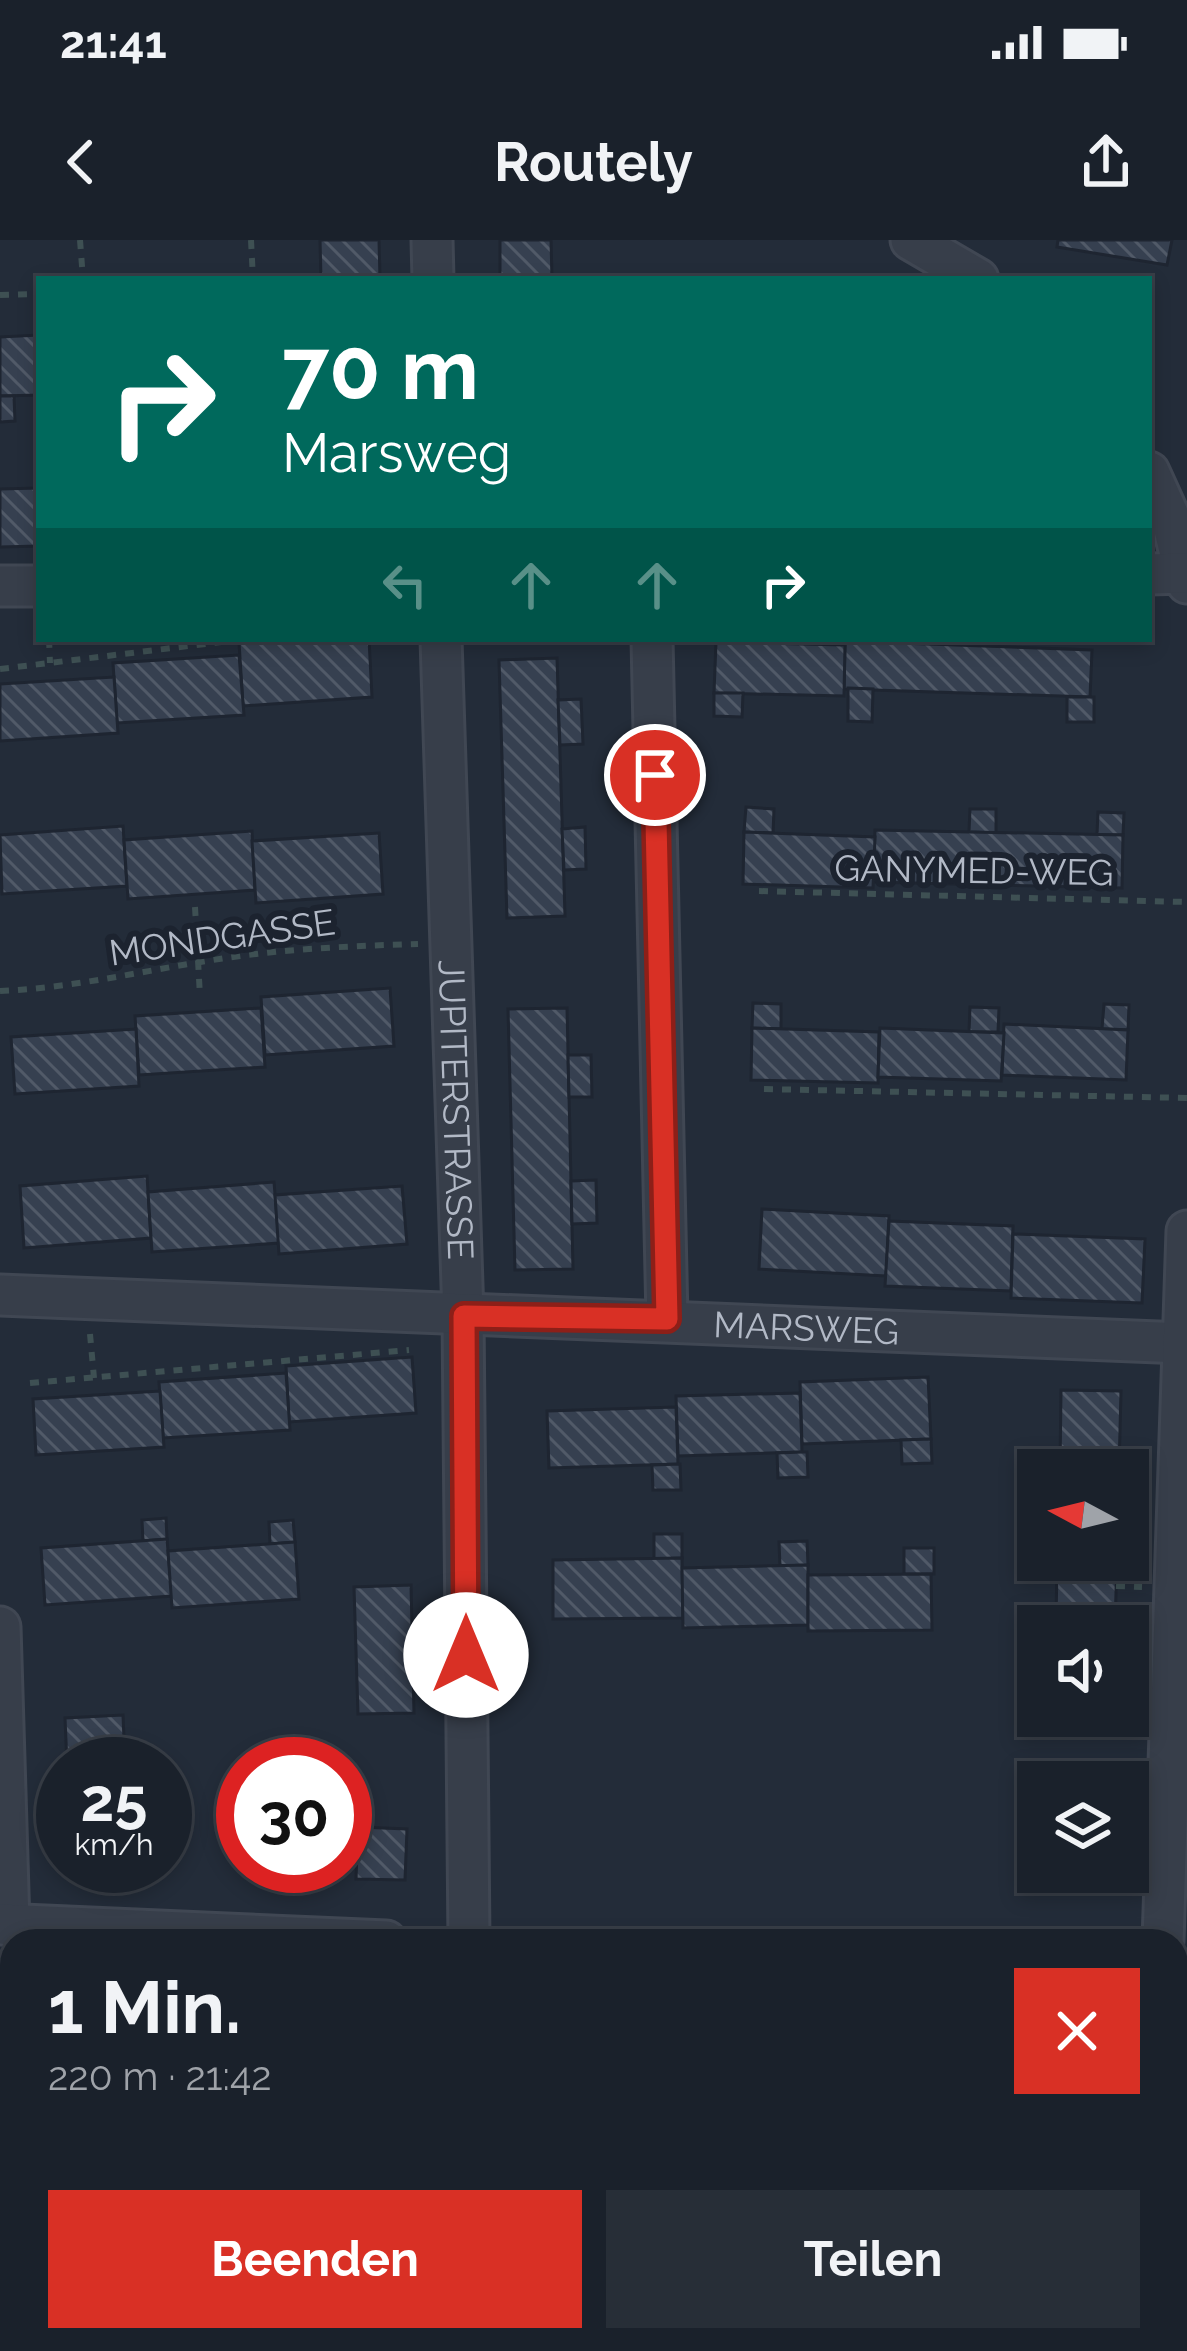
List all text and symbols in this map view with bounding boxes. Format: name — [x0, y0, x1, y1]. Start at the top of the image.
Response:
text: 21:41 — [60, 16, 167, 69]
icon: back — [48, 129, 114, 195]
icon: share — [1073, 129, 1139, 195]
text: Routely — [494, 130, 693, 194]
text: 70 m — [282, 320, 479, 419]
icon: right — [84, 324, 240, 480]
text: Marsweg — [282, 421, 511, 485]
icon: left — [372, 552, 438, 618]
icon: ahead — [498, 552, 564, 618]
icon: ahead — [624, 552, 690, 618]
icon: right — [750, 552, 816, 618]
pin — [604, 724, 706, 826]
icon: arrive — [622, 742, 688, 808]
street label: GANYMED-WEG — [834, 847, 1114, 893]
street label: MONDGASSE — [106, 900, 338, 974]
street label: JUPITERSTRASSE — [430, 959, 482, 1260]
street label: MARSWEG — [713, 1303, 900, 1352]
north arrow — [1017, 1449, 1149, 1581]
map controls — [1017, 1449, 1149, 1893]
position arrow — [403, 1592, 529, 1718]
button: sound — [1017, 1605, 1149, 1737]
speed limit sign: 30 — [216, 1737, 372, 1893]
button: layers — [1017, 1761, 1149, 1893]
text: 25 — [80, 1765, 148, 1835]
text: km/h — [74, 1827, 154, 1862]
text: 1 Min. — [48, 1965, 241, 2050]
button: close — [1014, 1968, 1140, 2094]
text: 220 m · 21:42 — [48, 2053, 272, 2099]
button: Beenden — [48, 2190, 582, 2328]
button: Teilen — [606, 2190, 1140, 2328]

